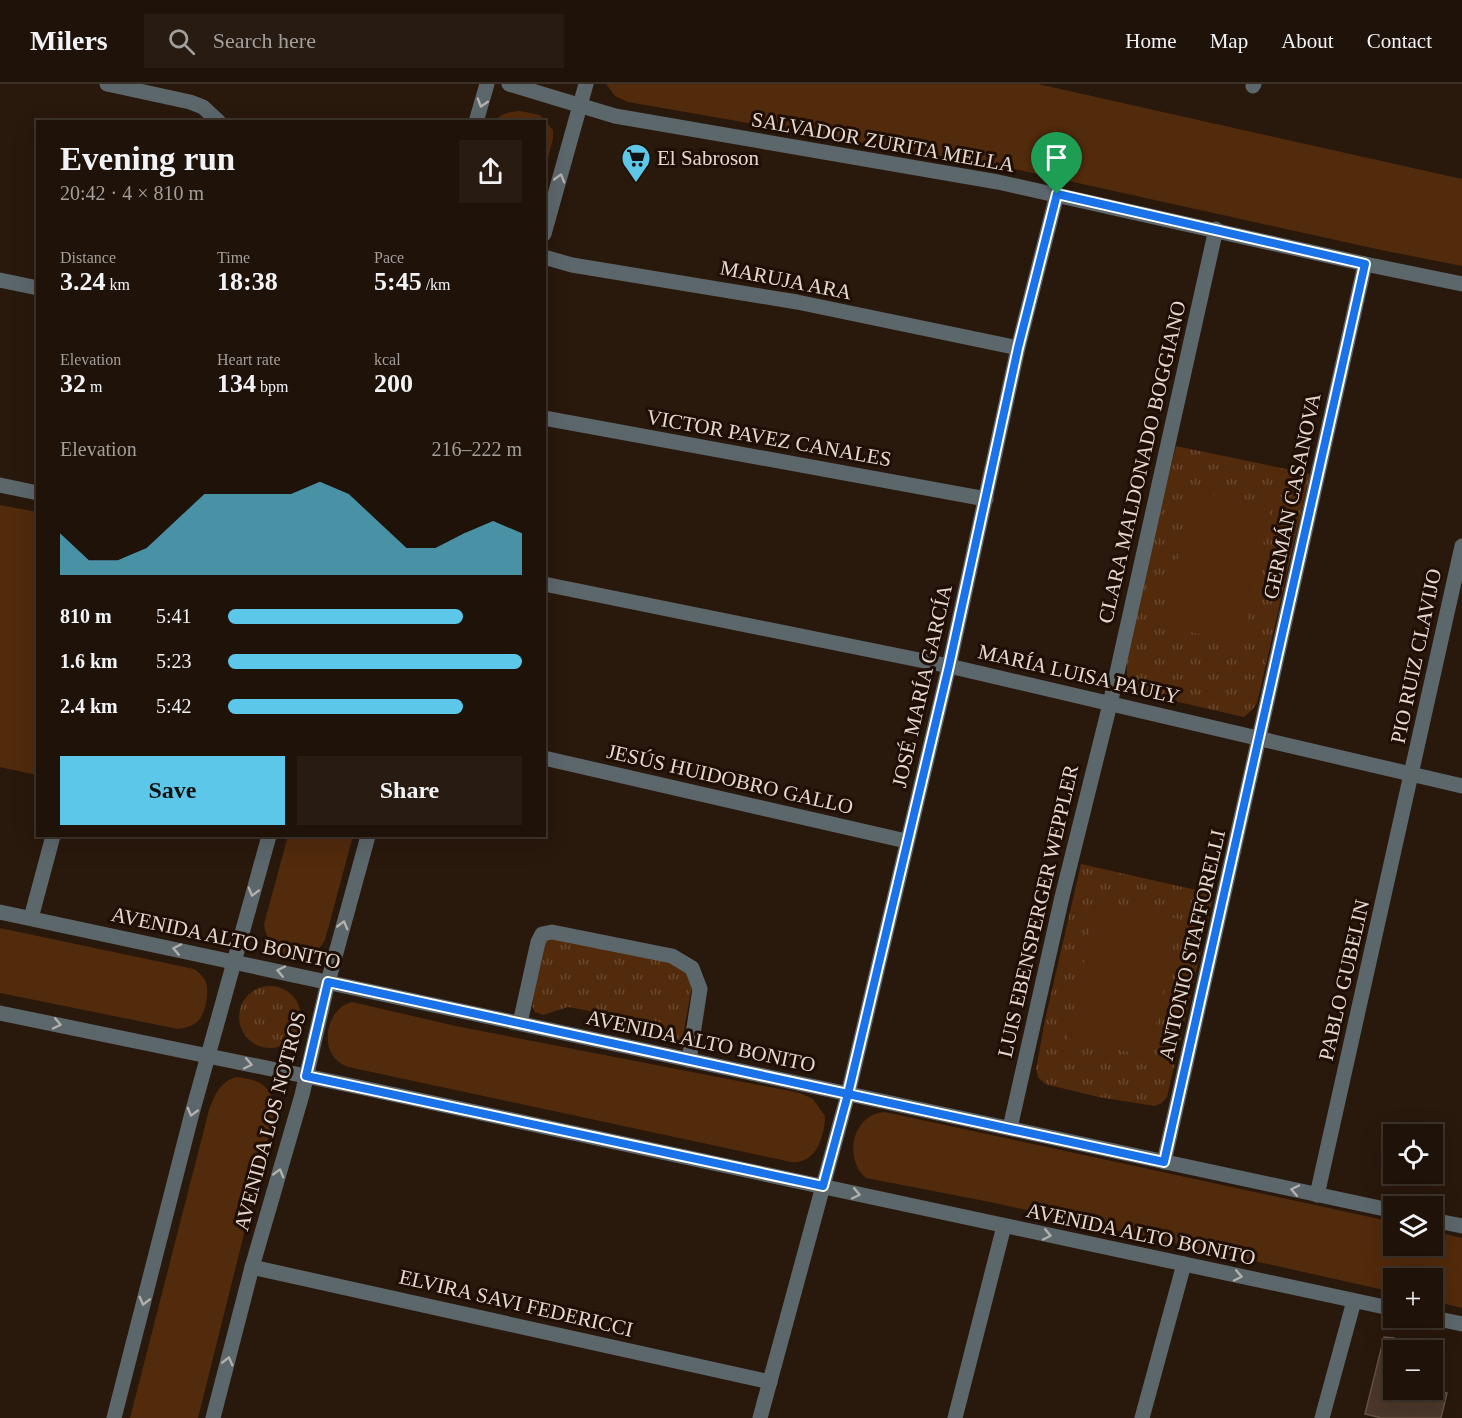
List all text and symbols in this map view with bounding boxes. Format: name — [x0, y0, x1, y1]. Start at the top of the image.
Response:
search box — [144, 14, 564, 68]
text: Milers — [30, 25, 108, 56]
icon: search — [165, 25, 198, 58]
text: Search here — [213, 28, 316, 53]
text: Home — [1125, 29, 1177, 53]
text: Map — [1210, 29, 1248, 53]
text: About — [1281, 29, 1334, 53]
text: Contact — [1367, 29, 1432, 53]
one-way arrow — [477, 97, 489, 108]
street label: SALVADOR ZURITA MELLA — [750, 107, 1017, 177]
pin — [1031, 132, 1082, 194]
button: share — [459, 140, 522, 203]
text: Evening run — [60, 141, 235, 177]
icon: arrive — [1040, 141, 1073, 174]
supermarket icon: El Sabroson — [620, 142, 652, 184]
place label: El Sabroson — [657, 146, 760, 170]
one-way arrow — [553, 173, 565, 183]
text: 20:42 · 4 × 810 m — [60, 182, 204, 204]
text: Distance — [60, 249, 116, 266]
text: Time — [217, 249, 250, 266]
text: Pace — [374, 249, 404, 266]
street label: MARUJA ARA — [718, 255, 855, 305]
text: 3.24 — [60, 267, 106, 296]
text: 18:38 — [217, 267, 278, 296]
text: 5:45 — [374, 267, 422, 296]
text: km — [106, 276, 130, 293]
text: /km — [422, 276, 451, 293]
street label: CLARA MALDONADO BOGGIANO — [1093, 298, 1191, 626]
text: Elevation — [60, 351, 121, 368]
text: Heart rate — [217, 351, 281, 368]
text: kcal — [374, 351, 401, 368]
text: 32 — [60, 369, 86, 398]
text: 134 — [217, 369, 256, 398]
text: 200 — [374, 369, 413, 398]
text: m — [86, 378, 102, 395]
text: bpm — [256, 378, 288, 395]
street label: GERMÁN CASANOVA — [1258, 390, 1326, 601]
street label: VICTOR PAVEZ CANALES — [645, 405, 893, 471]
text: Elevation — [60, 438, 137, 460]
text: 216–222 m — [431, 438, 522, 460]
street label: PIO RUIZ CLAVIJO — [1386, 566, 1446, 746]
street label: JOSÉ MARÍA GARCÍA — [887, 581, 957, 790]
text: 810 m — [60, 605, 112, 627]
text: 5:41 — [156, 605, 192, 627]
street label: MARÍA LUISA PAULY — [976, 639, 1182, 709]
text: 1.6 km — [60, 650, 118, 672]
text: 5:23 — [156, 650, 192, 672]
text: 2.4 km — [60, 695, 118, 717]
text: 5:42 — [156, 695, 192, 717]
street label: JESÚS HUIDOBRO GALLO — [605, 739, 855, 819]
button: Save — [60, 756, 285, 825]
button: Share — [297, 756, 522, 825]
street label: LUIS EBENSPERGER WEPPLER — [993, 762, 1083, 1060]
street label: ANTONIO STAFFORELLI — [1154, 827, 1230, 1063]
one-way arrow — [248, 886, 260, 897]
street label: PABLO GUBELIN — [1314, 897, 1374, 1063]
street label: AVENIDA ALTO BONITO — [109, 902, 343, 974]
one-way arrow — [336, 920, 349, 930]
one-way arrow — [172, 943, 182, 956]
one-way arrow — [276, 965, 286, 978]
street label: AVENIDA ALTO BONITO — [584, 1005, 818, 1077]
street label: AVENIDA LOS NOTROS — [229, 1009, 311, 1233]
one-way arrow — [52, 1017, 62, 1030]
one-way arrow — [243, 1057, 253, 1070]
one-way arrow — [187, 1106, 199, 1117]
map controls — [1383, 1124, 1443, 1400]
button: locate — [1383, 1124, 1443, 1184]
one-way arrow — [272, 1168, 284, 1179]
one-way arrow — [1291, 1184, 1301, 1197]
one-way arrow — [851, 1186, 861, 1199]
button: layers — [1383, 1196, 1443, 1256]
street label: AVENIDA ALTO BONITO — [1024, 1198, 1258, 1270]
one-way arrow — [1042, 1228, 1052, 1241]
street label: ELVIRA SAVI FEDERICCI — [397, 1264, 635, 1342]
button: + — [1383, 1268, 1443, 1328]
one-way arrow — [1232, 1269, 1242, 1282]
one-way arrow — [139, 1296, 152, 1306]
button: − — [1383, 1340, 1443, 1400]
one-way arrow — [220, 1356, 233, 1366]

